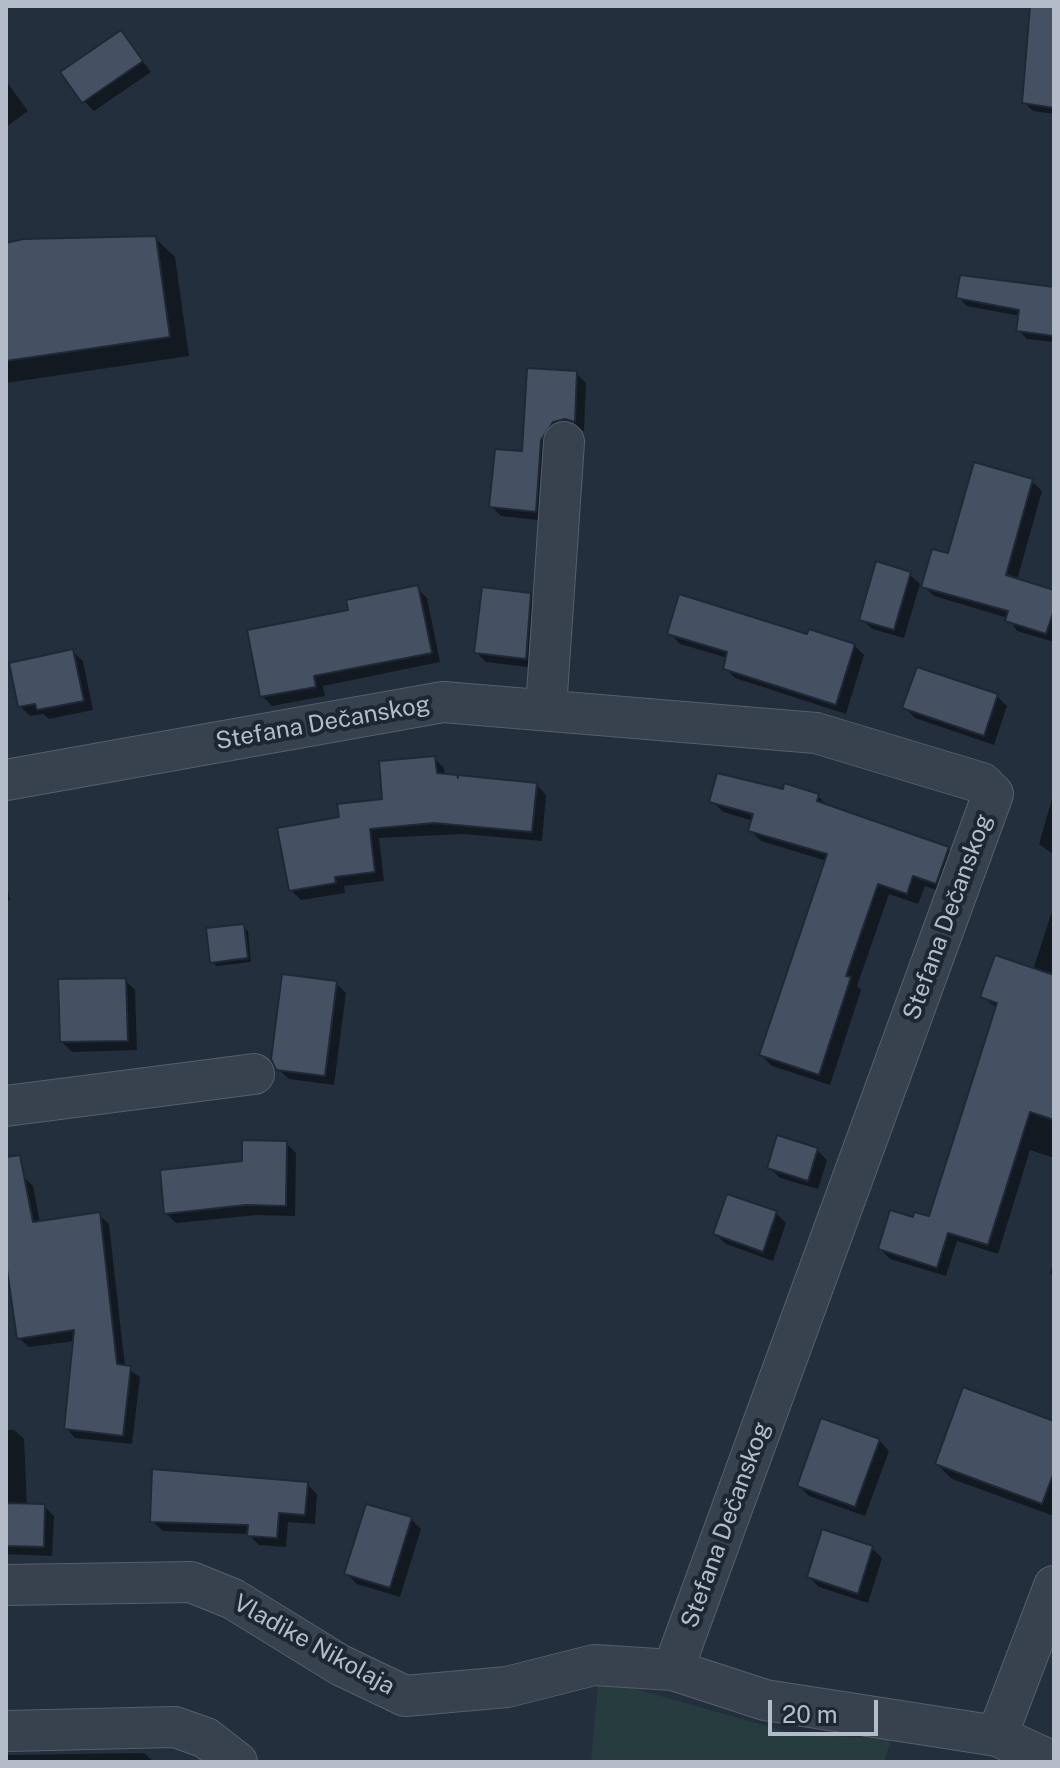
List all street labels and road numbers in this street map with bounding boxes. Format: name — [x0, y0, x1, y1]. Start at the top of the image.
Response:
street label: Stefana Dečanskog — [214, 690, 432, 756]
street label: Stefana Dečanskog — [897, 810, 999, 1024]
street label: Stefana Dečanskog — [675, 1418, 777, 1632]
street label: Vladike Nikolaja — [228, 1589, 400, 1701]

